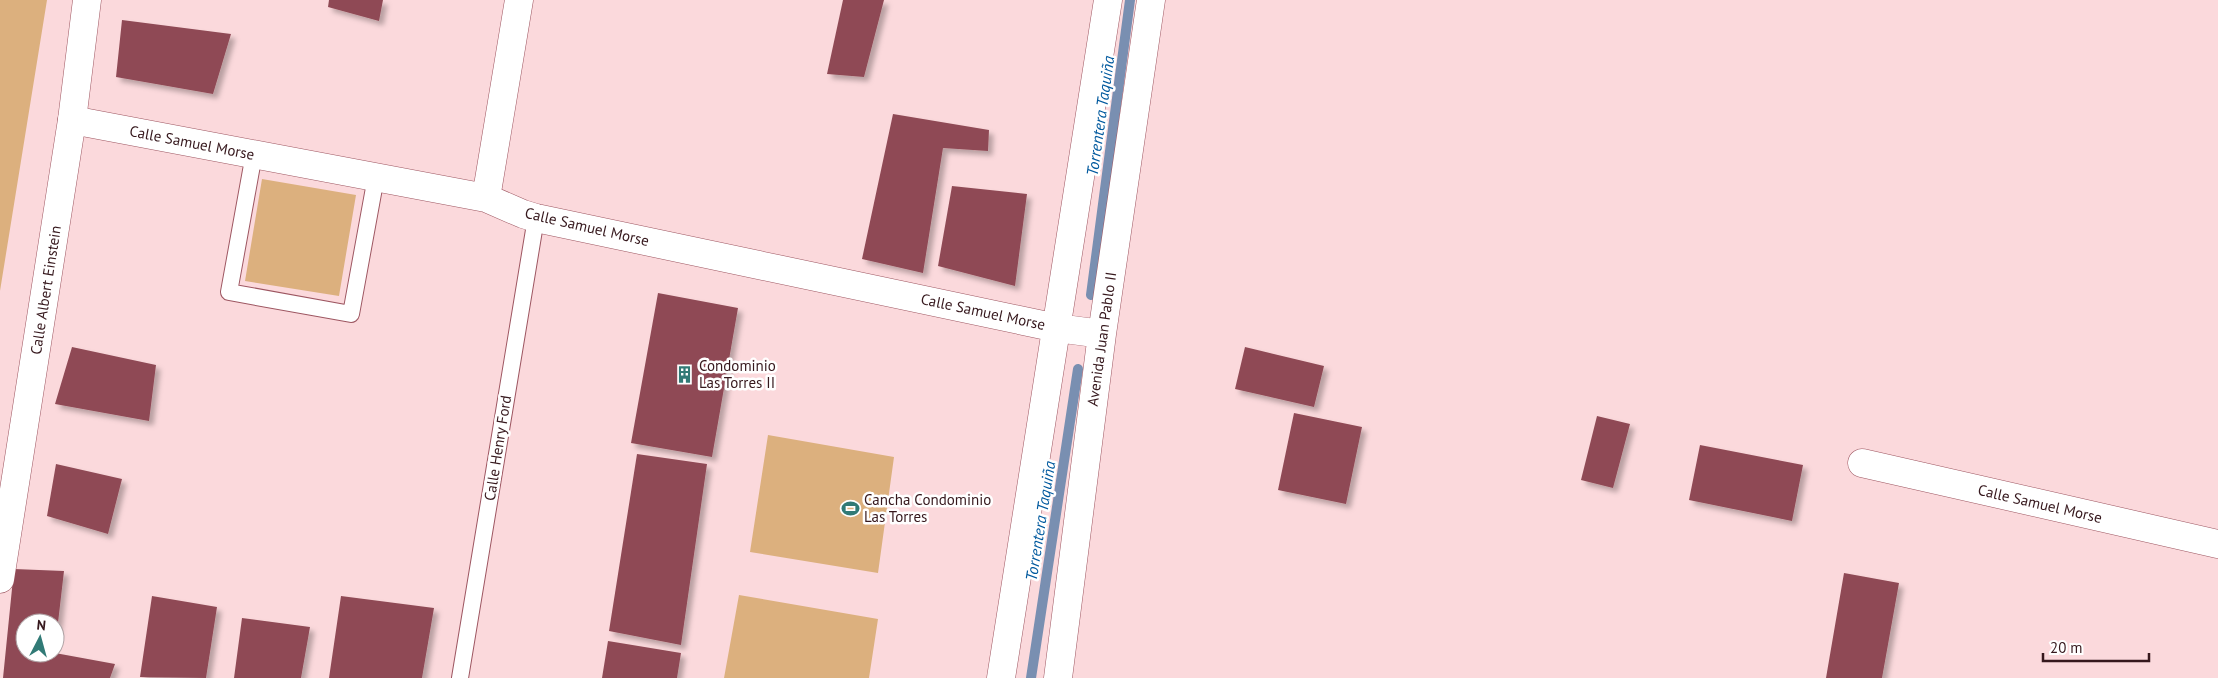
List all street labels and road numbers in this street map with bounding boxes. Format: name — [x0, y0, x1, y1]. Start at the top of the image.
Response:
street label: Calle Samuel Morse — [128, 121, 256, 164]
street label: Calle Samuel Morse — [523, 203, 651, 250]
street label: Calle Albert Einstein — [26, 224, 65, 356]
street label: Avenida Juan Pablo II — [1083, 271, 1120, 407]
street label: Calle Samuel Morse — [919, 289, 1047, 334]
street label: Calle Henry Ford — [480, 394, 515, 502]
street label: Calle Samuel Morse — [1976, 480, 2104, 527]

